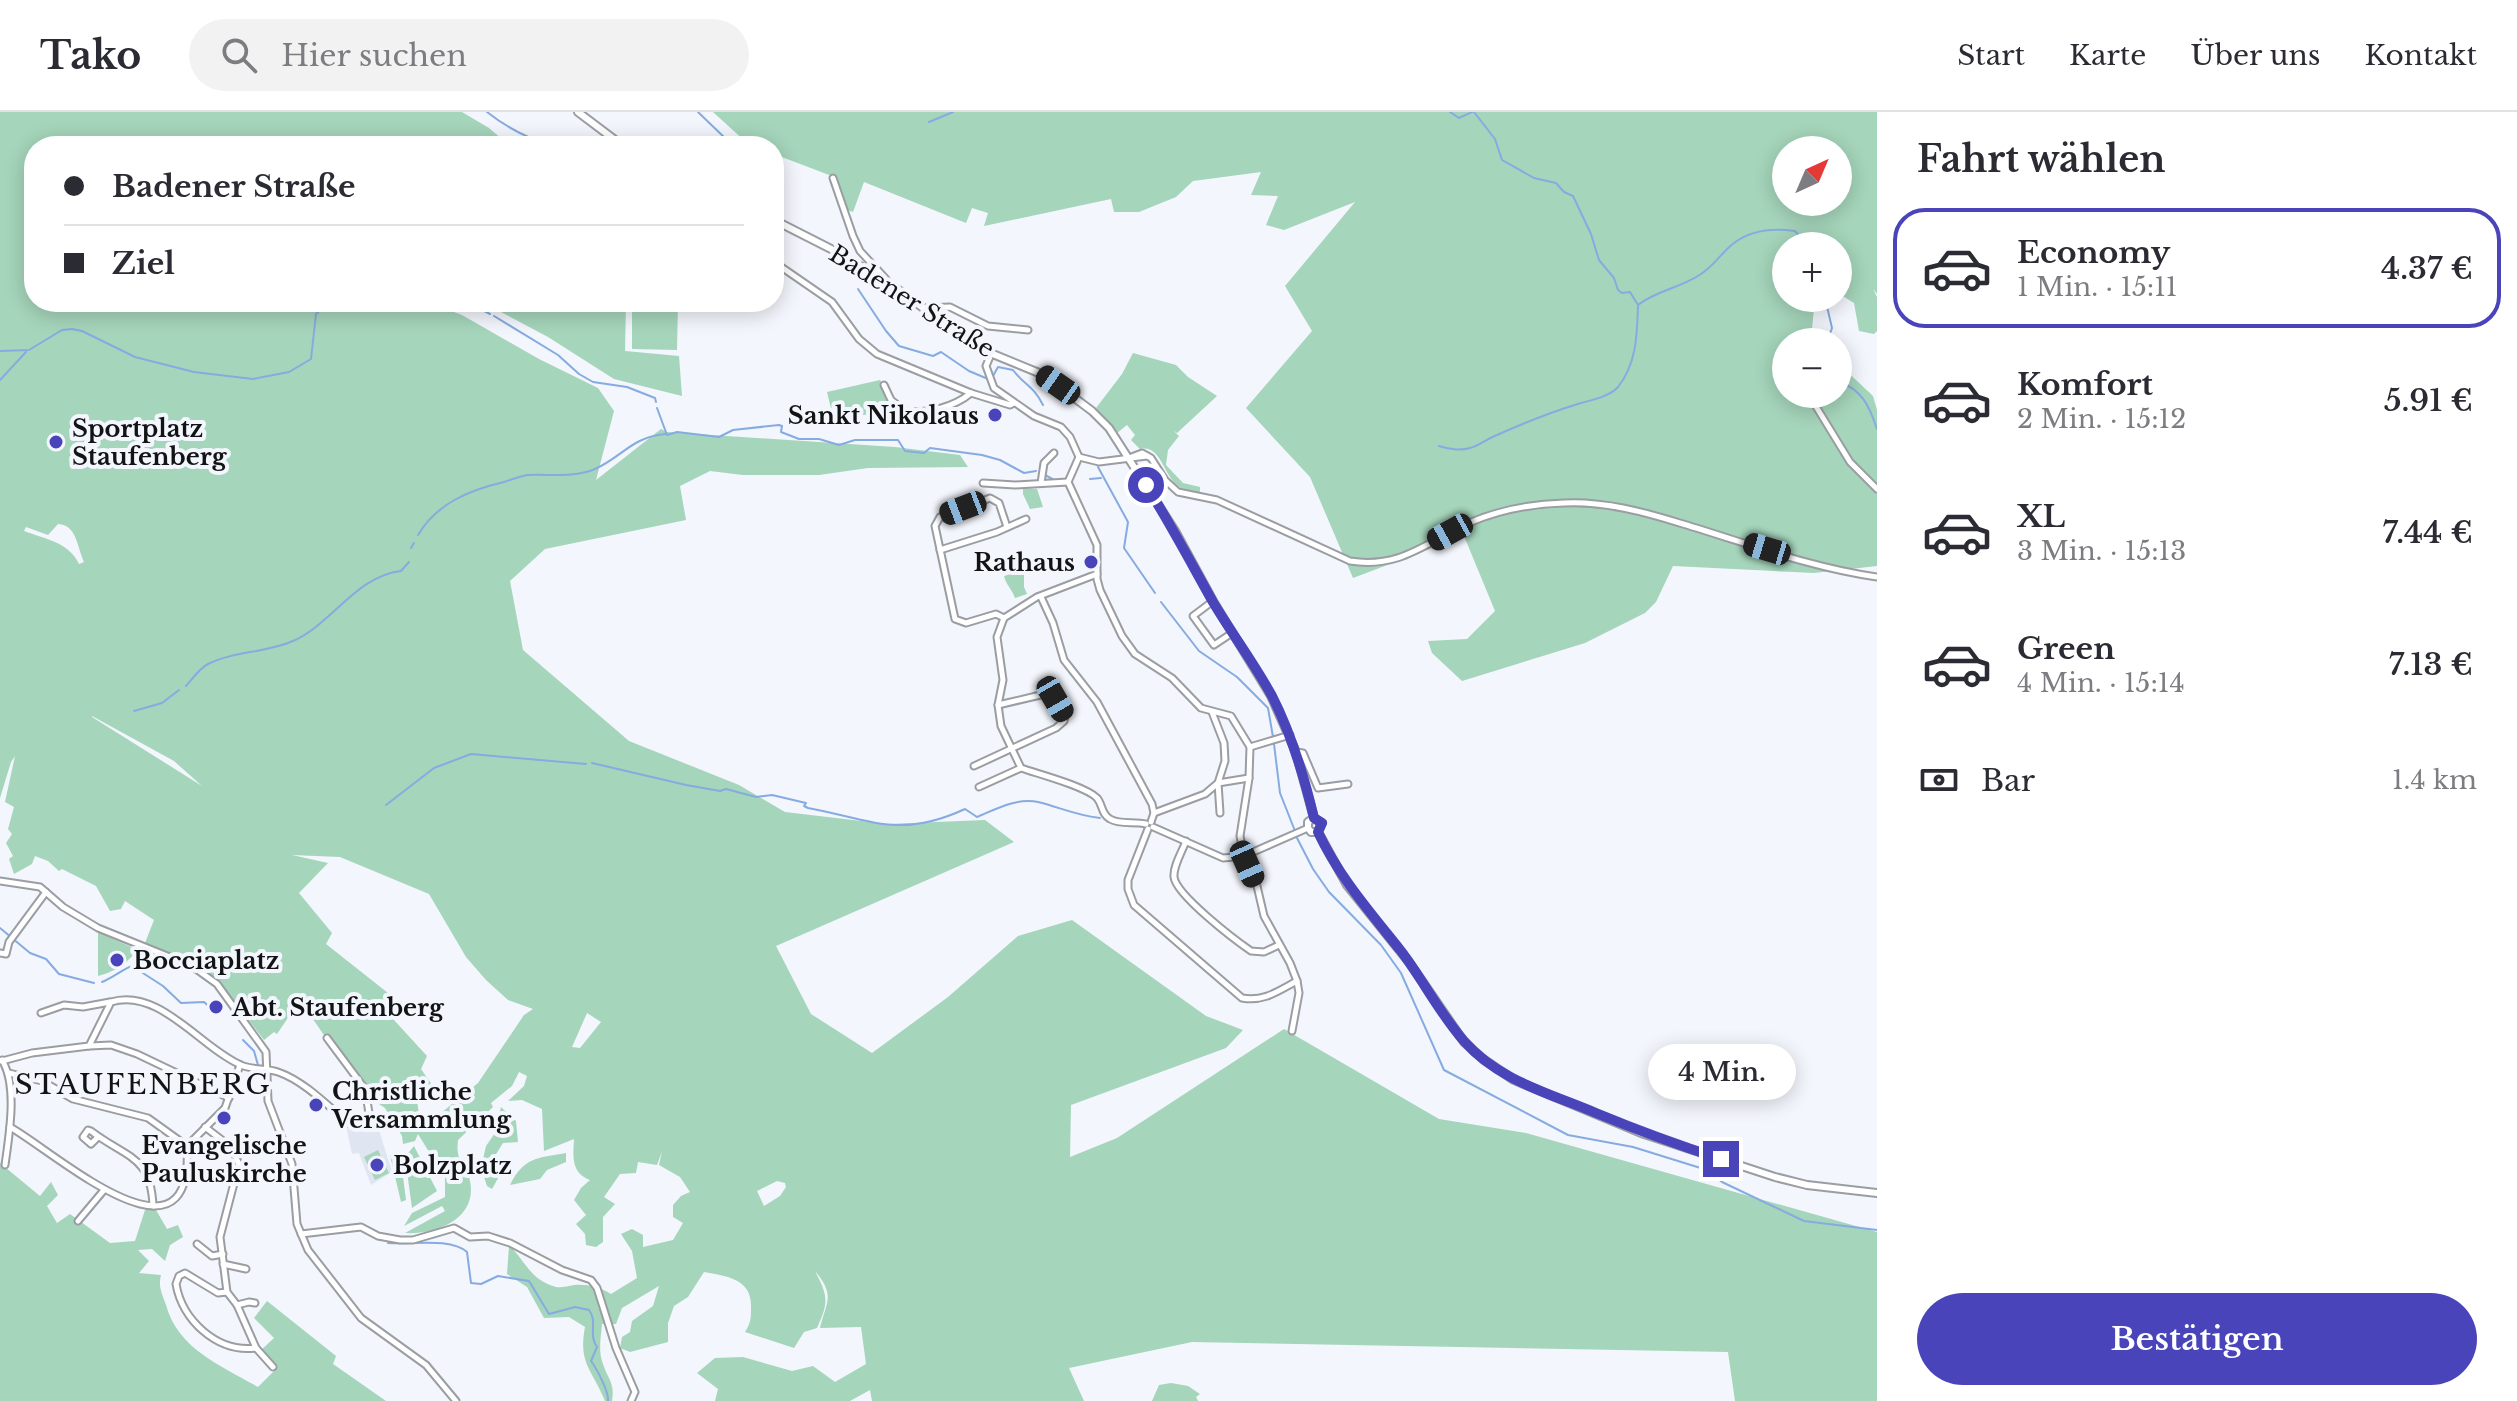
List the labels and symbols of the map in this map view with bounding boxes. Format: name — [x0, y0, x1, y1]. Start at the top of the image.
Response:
north arrow — [1772, 136, 1852, 216]
street label: Badener Straße — [824, 239, 1000, 363]
car — [1031, 361, 1085, 409]
place label: Sankt Nikolaus — [788, 401, 979, 430]
marker: Sankt Nikolaus — [986, 406, 1004, 424]
place label: Sportplatz Staufenberg — [72, 414, 228, 471]
marker: Sportplatz Staufenberg — [47, 433, 65, 451]
route start — [1128, 467, 1164, 503]
car — [936, 488, 990, 528]
car — [1423, 510, 1477, 554]
car — [1741, 531, 1793, 567]
place label: Rathaus — [973, 548, 1075, 577]
marker: Rathaus — [1082, 553, 1100, 571]
car — [1033, 672, 1077, 726]
car — [1226, 837, 1268, 891]
place label: Bocciaplatz — [133, 946, 279, 975]
marker: Bocciaplatz — [108, 951, 126, 969]
place label: Abt. Staufenberg — [231, 993, 445, 1022]
marker: Abt. Staufenberg — [207, 998, 225, 1016]
callout: 4 Min. — [1647, 1043, 1795, 1099]
district label: STAUFENBERG — [14, 1067, 272, 1102]
place label: Christliche Versammlung — [331, 1077, 512, 1134]
marker: Christliche Versammlung — [307, 1096, 325, 1114]
marker: Evangelische Pauluskirche — [215, 1109, 233, 1127]
place label: Evangelische Pauluskirche — [141, 1131, 307, 1188]
route end — [1703, 1141, 1739, 1177]
place label: Bolzplatz — [393, 1151, 512, 1180]
marker: Bolzplatz — [368, 1156, 386, 1174]

